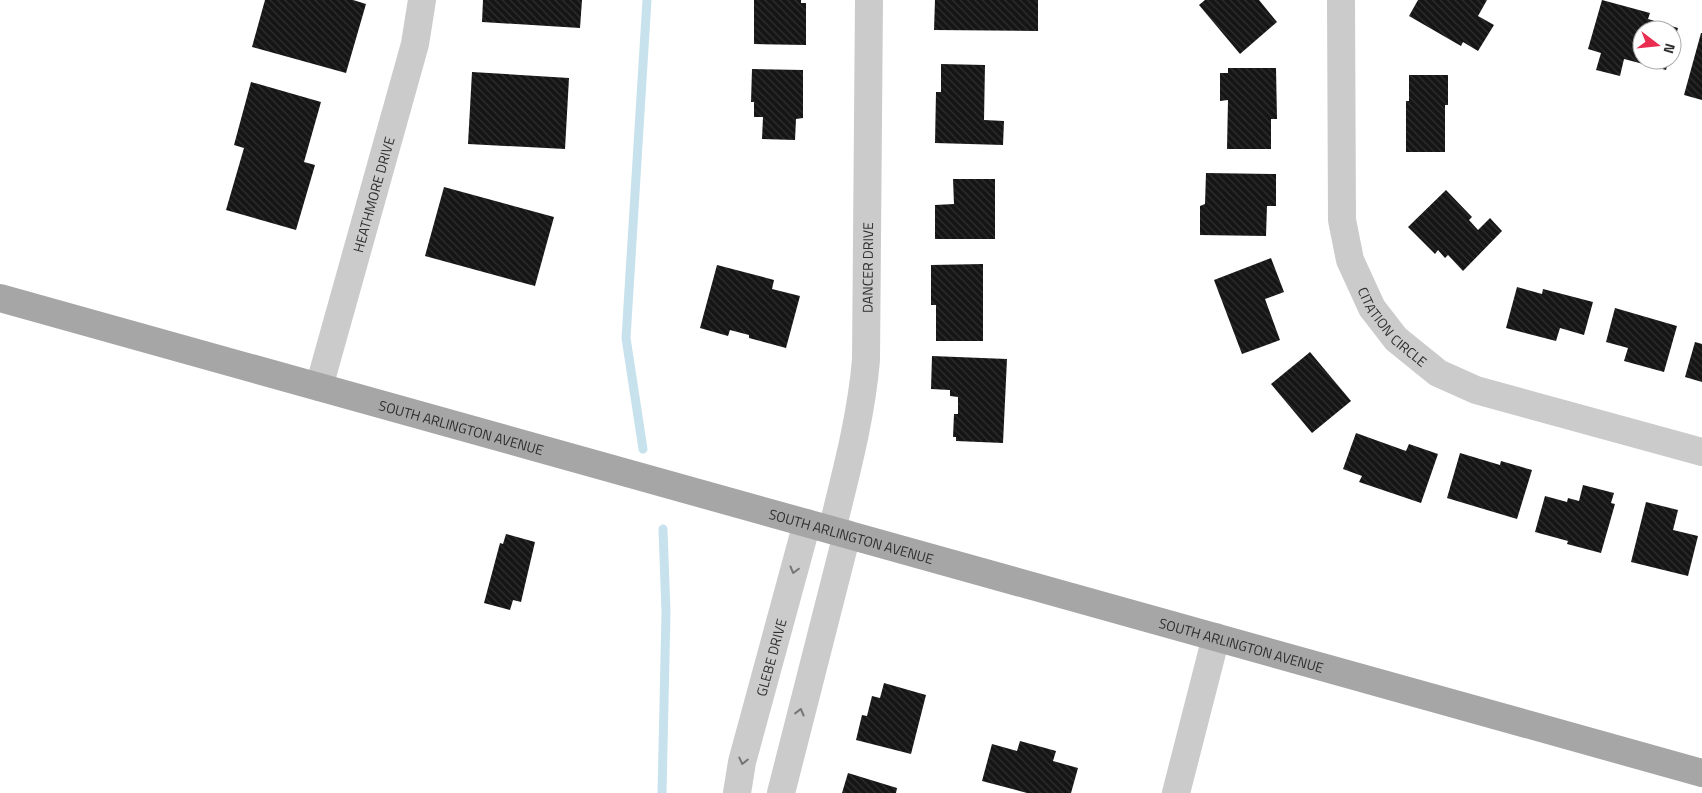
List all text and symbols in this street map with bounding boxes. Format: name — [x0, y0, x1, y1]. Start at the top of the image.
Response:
north arrow — [1632, 20, 1682, 70]
text: N — [1659, 41, 1681, 56]
street label: HEATHMORE DRIVE — [347, 134, 399, 255]
street label: DANCER DRIVE — [856, 222, 878, 313]
street label: CITATION CIRCLE — [1353, 283, 1432, 371]
street label: SOUTH ARLINGTON AVENUE — [377, 394, 546, 460]
street label: SOUTH ARLINGTON AVENUE — [767, 503, 936, 569]
one-way arrow — [789, 566, 800, 574]
street label: SOUTH ARLINGTON AVENUE — [1157, 612, 1327, 678]
street label: GLEBE DRIVE — [750, 616, 791, 698]
one-way arrow — [794, 707, 805, 716]
one-way arrow — [738, 756, 749, 765]

